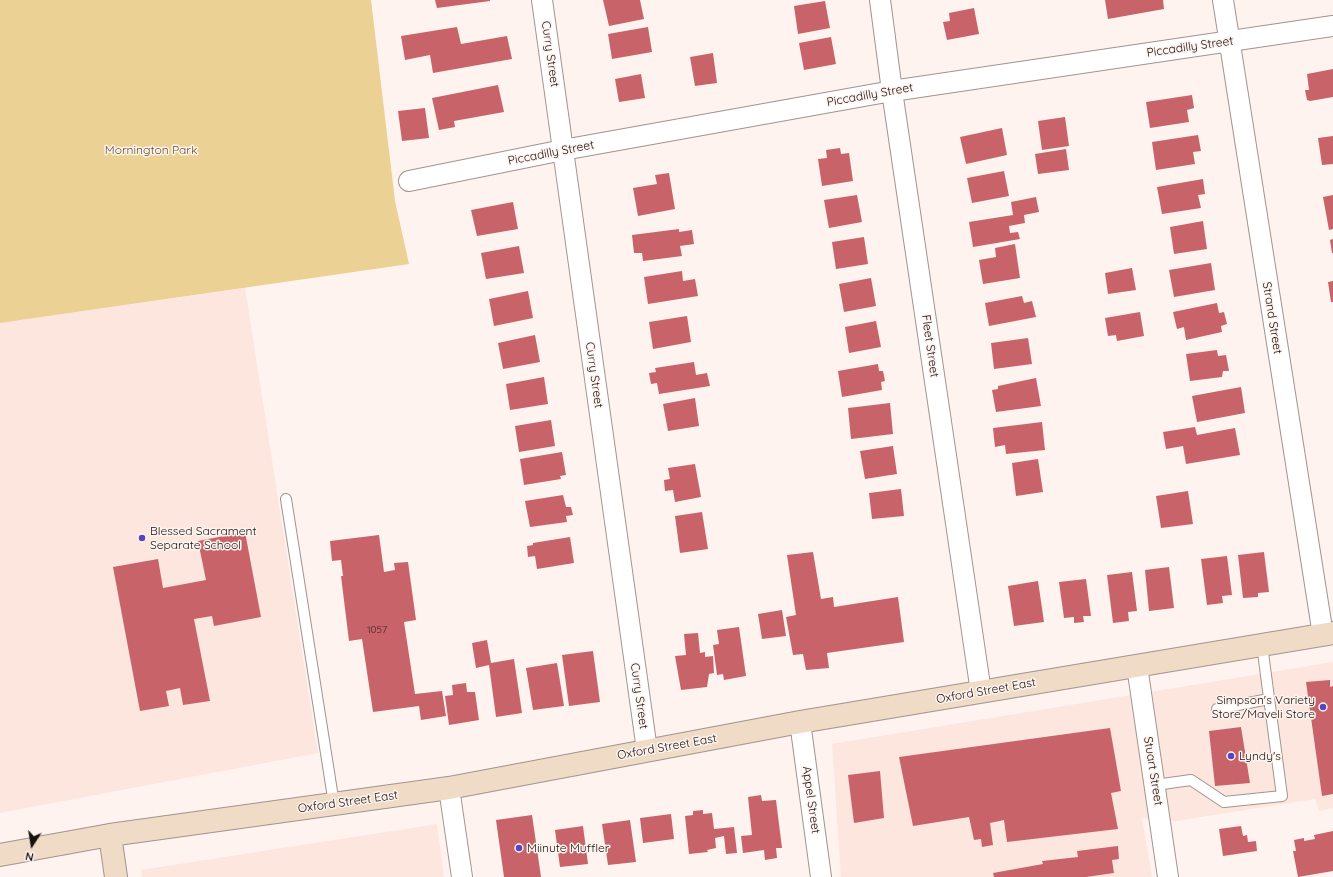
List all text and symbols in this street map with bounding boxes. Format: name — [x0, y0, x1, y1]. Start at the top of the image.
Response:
street label: Curry Street — [538, 20, 562, 88]
street label: Piccadilly Street — [1146, 34, 1234, 60]
street label: Piccadilly Street — [826, 80, 914, 110]
street label: Piccadilly Street — [507, 138, 595, 168]
park label: Mornington Park — [105, 143, 197, 157]
street label: Strand Street — [1259, 281, 1285, 355]
street label: Fleet Street — [918, 314, 942, 378]
street label: Curry Street — [582, 341, 606, 409]
place label: Blessed Sacrament Separate School — [150, 524, 256, 552]
marker: Blessed Sacrament Separate School — [137, 533, 147, 543]
house number: 1057 — [367, 624, 387, 636]
street label: Curry Street — [627, 662, 651, 730]
street label: Oxford Street East — [935, 675, 1037, 707]
place label: Simpson's Variety Store/Maveli Store — [1212, 693, 1315, 721]
marker: Simpson's Variety Store/Maveli Store — [1318, 702, 1328, 712]
street label: Oxford Street East — [616, 731, 718, 763]
street label: Stuart Street — [1140, 735, 1166, 807]
place label: Lyndy's — [1239, 749, 1281, 763]
marker: Lyndy's — [1226, 751, 1236, 761]
street label: Appel Street — [799, 765, 823, 835]
street label: Oxford Street East — [297, 788, 399, 816]
north arrow — [12, 825, 52, 865]
place label: Miinute Muffler — [527, 841, 609, 855]
marker: Miinute Muffler — [514, 843, 524, 853]
text: N — [24, 849, 35, 864]

